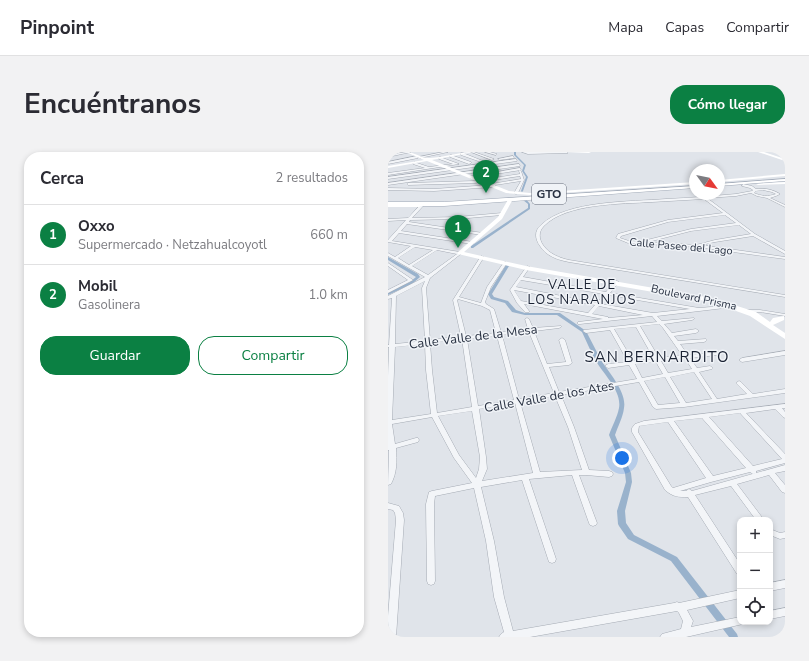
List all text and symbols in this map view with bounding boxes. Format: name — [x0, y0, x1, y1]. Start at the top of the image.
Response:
text: Pinpoint — [20, 15, 94, 41]
text: Mapa — [608, 18, 643, 37]
text: Capas — [665, 18, 704, 37]
text: Compartir — [726, 18, 789, 37]
text: Encuéntranos — [24, 85, 201, 123]
button: Cómo llegar — [670, 85, 785, 124]
pin: 2 — [473, 160, 499, 193]
north arrow — [689, 164, 725, 200]
text: Cerca — [40, 167, 84, 190]
text: 2 resultados — [276, 169, 348, 187]
road number: GTO — [532, 184, 566, 204]
pin: 1 — [445, 215, 471, 248]
text: Oxxo — [78, 216, 115, 236]
text: 1 — [49, 226, 57, 244]
text: 660 m — [310, 226, 348, 244]
street label: Calle Paseo del Lago — [629, 235, 733, 258]
text: Supermercado · Netzahualcoyotl — [78, 236, 267, 254]
text: Mobil — [78, 276, 117, 296]
district label: VALLE DE LOS NARANJOS — [528, 276, 636, 309]
street label: Boulevard Prisma — [650, 281, 738, 314]
text: 2 — [49, 286, 57, 304]
text: 1.0 km — [308, 286, 348, 304]
text: Gasolinera — [78, 296, 140, 314]
street label: Calle Valle de la Mesa — [408, 320, 538, 354]
button: Guardar — [40, 336, 190, 375]
button: Compartir — [198, 336, 348, 375]
district label: SAN BERNARDITO — [585, 347, 729, 367]
street label: Calle Valle de los Ates — [483, 377, 616, 417]
your location — [612, 448, 632, 468]
map controls — [737, 517, 773, 625]
button: + — [737, 517, 773, 553]
button: − — [737, 553, 773, 589]
button: locate — [737, 589, 773, 625]

